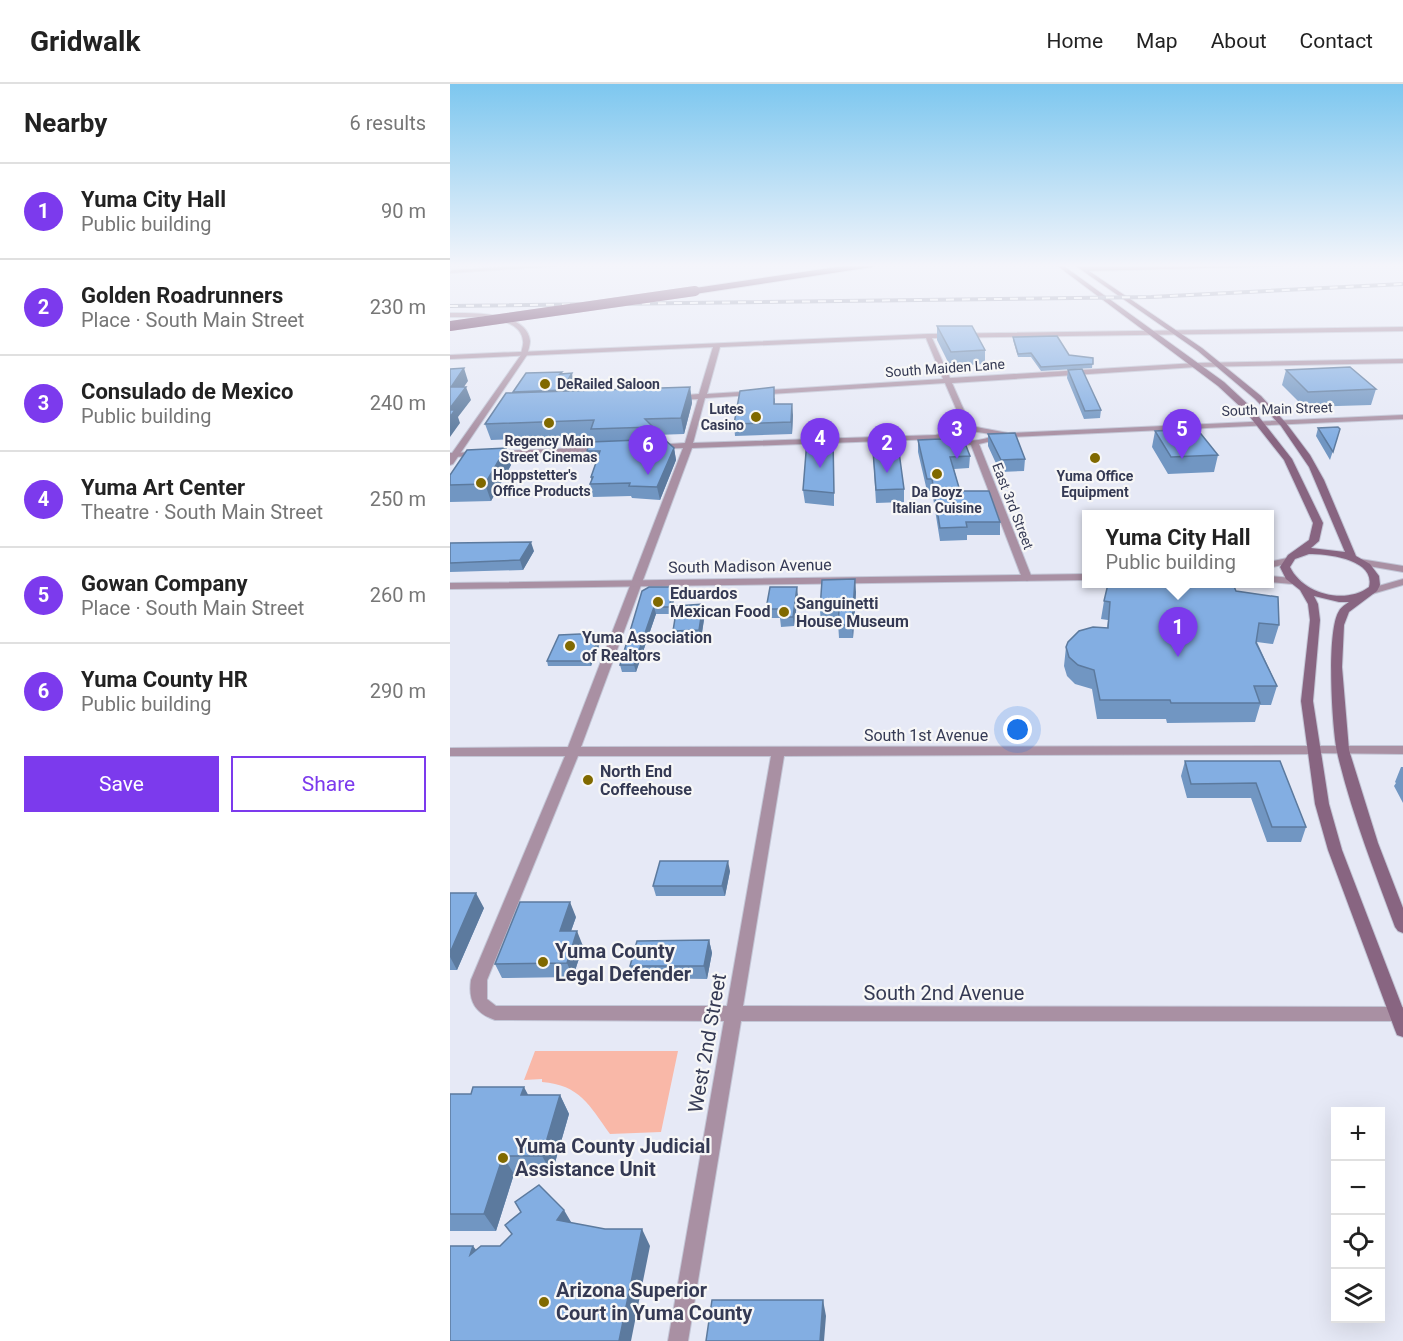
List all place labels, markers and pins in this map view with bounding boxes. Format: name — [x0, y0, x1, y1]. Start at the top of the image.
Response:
place label: DeRailed Saloon — [557, 376, 660, 392]
marker: DeRailed Saloon — [538, 377, 552, 391]
place label: Lutes Casino — [701, 401, 744, 433]
marker: Lutes Casino — [749, 410, 763, 424]
pin: 3 — [938, 410, 976, 459]
pin: 5 — [1162, 410, 1202, 459]
marker: Regency Main Street Cinemas — [542, 416, 556, 430]
pin: 4 — [800, 418, 839, 468]
pin: 2 — [868, 424, 906, 473]
pin: 6 — [628, 426, 668, 475]
place label: Regency Main Street Cinemas — [501, 433, 597, 465]
marker: Yuma Office Equipment — [1088, 451, 1102, 465]
place label: Hoppstetter's Office Products — [493, 467, 591, 499]
marker: Da Boyz Italian Cuisine — [930, 467, 944, 481]
place label: Yuma Office Equipment — [1057, 468, 1134, 500]
marker: Hoppstetter's Office Products — [474, 476, 488, 490]
place label: Da Boyz Italian Cuisine — [892, 484, 982, 516]
place label: Eduardos Mexican Food — [670, 584, 771, 621]
place label: Sanguinetti House Museum — [796, 594, 909, 631]
marker: Eduardos Mexican Food — [651, 595, 665, 609]
marker: Sanguinetti House Museum — [777, 605, 791, 619]
pin: 1 — [1158, 608, 1198, 657]
place label: Yuma Association of Realtors — [582, 628, 712, 665]
marker: Yuma Association of Realtors — [563, 639, 577, 653]
place label: North End Coffeehouse — [600, 762, 692, 799]
marker: North End Coffeehouse — [581, 773, 595, 787]
place label: Yuma County Legal Defender — [555, 939, 692, 986]
marker: Yuma County Legal Defender — [536, 955, 550, 969]
place label: Yuma County Judicial Assistance Unit — [515, 1134, 710, 1181]
marker: Yuma County Judicial Assistance Unit — [496, 1151, 510, 1165]
place label: Arizona Superior Court in Yuma County — [556, 1278, 753, 1325]
marker: Arizona Superior Court in Yuma County — [537, 1295, 551, 1309]

